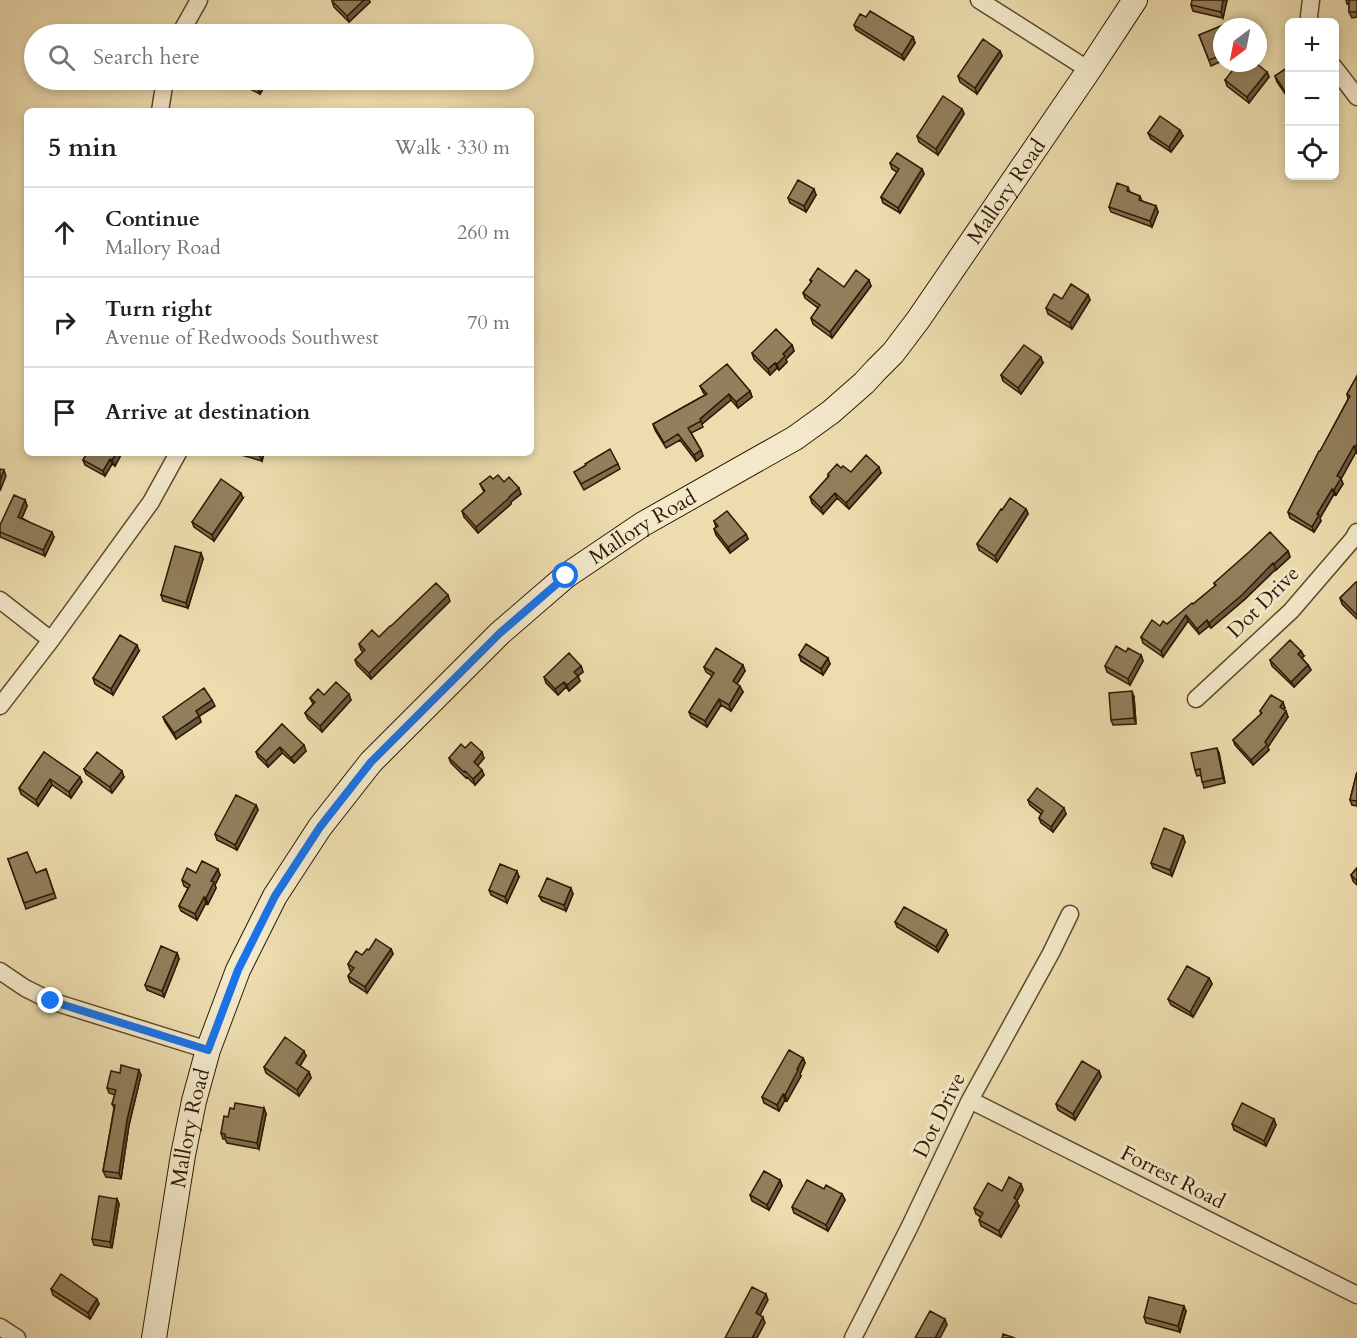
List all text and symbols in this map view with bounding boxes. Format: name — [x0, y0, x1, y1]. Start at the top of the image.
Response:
north arrow — [1213, 18, 1267, 72]
map controls — [1285, 18, 1339, 180]
button: + — [1285, 18, 1339, 72]
search box — [24, 24, 534, 90]
icon: search — [45, 41, 78, 74]
text: Search here — [93, 42, 200, 72]
button: − — [1285, 72, 1339, 126]
button: locate — [1285, 126, 1339, 180]
text: 5 min — [48, 130, 117, 165]
street label: Mallory Road — [960, 133, 1053, 250]
text: Walk · 330 m — [395, 134, 510, 161]
text: Continue — [105, 204, 200, 234]
icon: ahead — [48, 216, 81, 249]
text: 260 m — [457, 219, 510, 246]
text: Mallory Road — [105, 234, 221, 261]
text: Turn right — [105, 294, 212, 324]
icon: right — [48, 306, 81, 339]
text: 70 m — [467, 309, 510, 336]
text: Avenue of Redwoods Southwest — [105, 324, 379, 351]
icon: arrive — [48, 396, 81, 429]
text: Arrive at destination — [105, 397, 310, 427]
street label: Mallory Road — [583, 483, 702, 572]
street label: Dot Drive — [1221, 560, 1306, 645]
route start — [552, 562, 578, 588]
route end — [37, 987, 63, 1013]
street label: Mallory Road — [164, 1065, 217, 1190]
street label: Dot Drive — [906, 1068, 973, 1163]
street label: Forrest Road — [1116, 1139, 1230, 1216]

